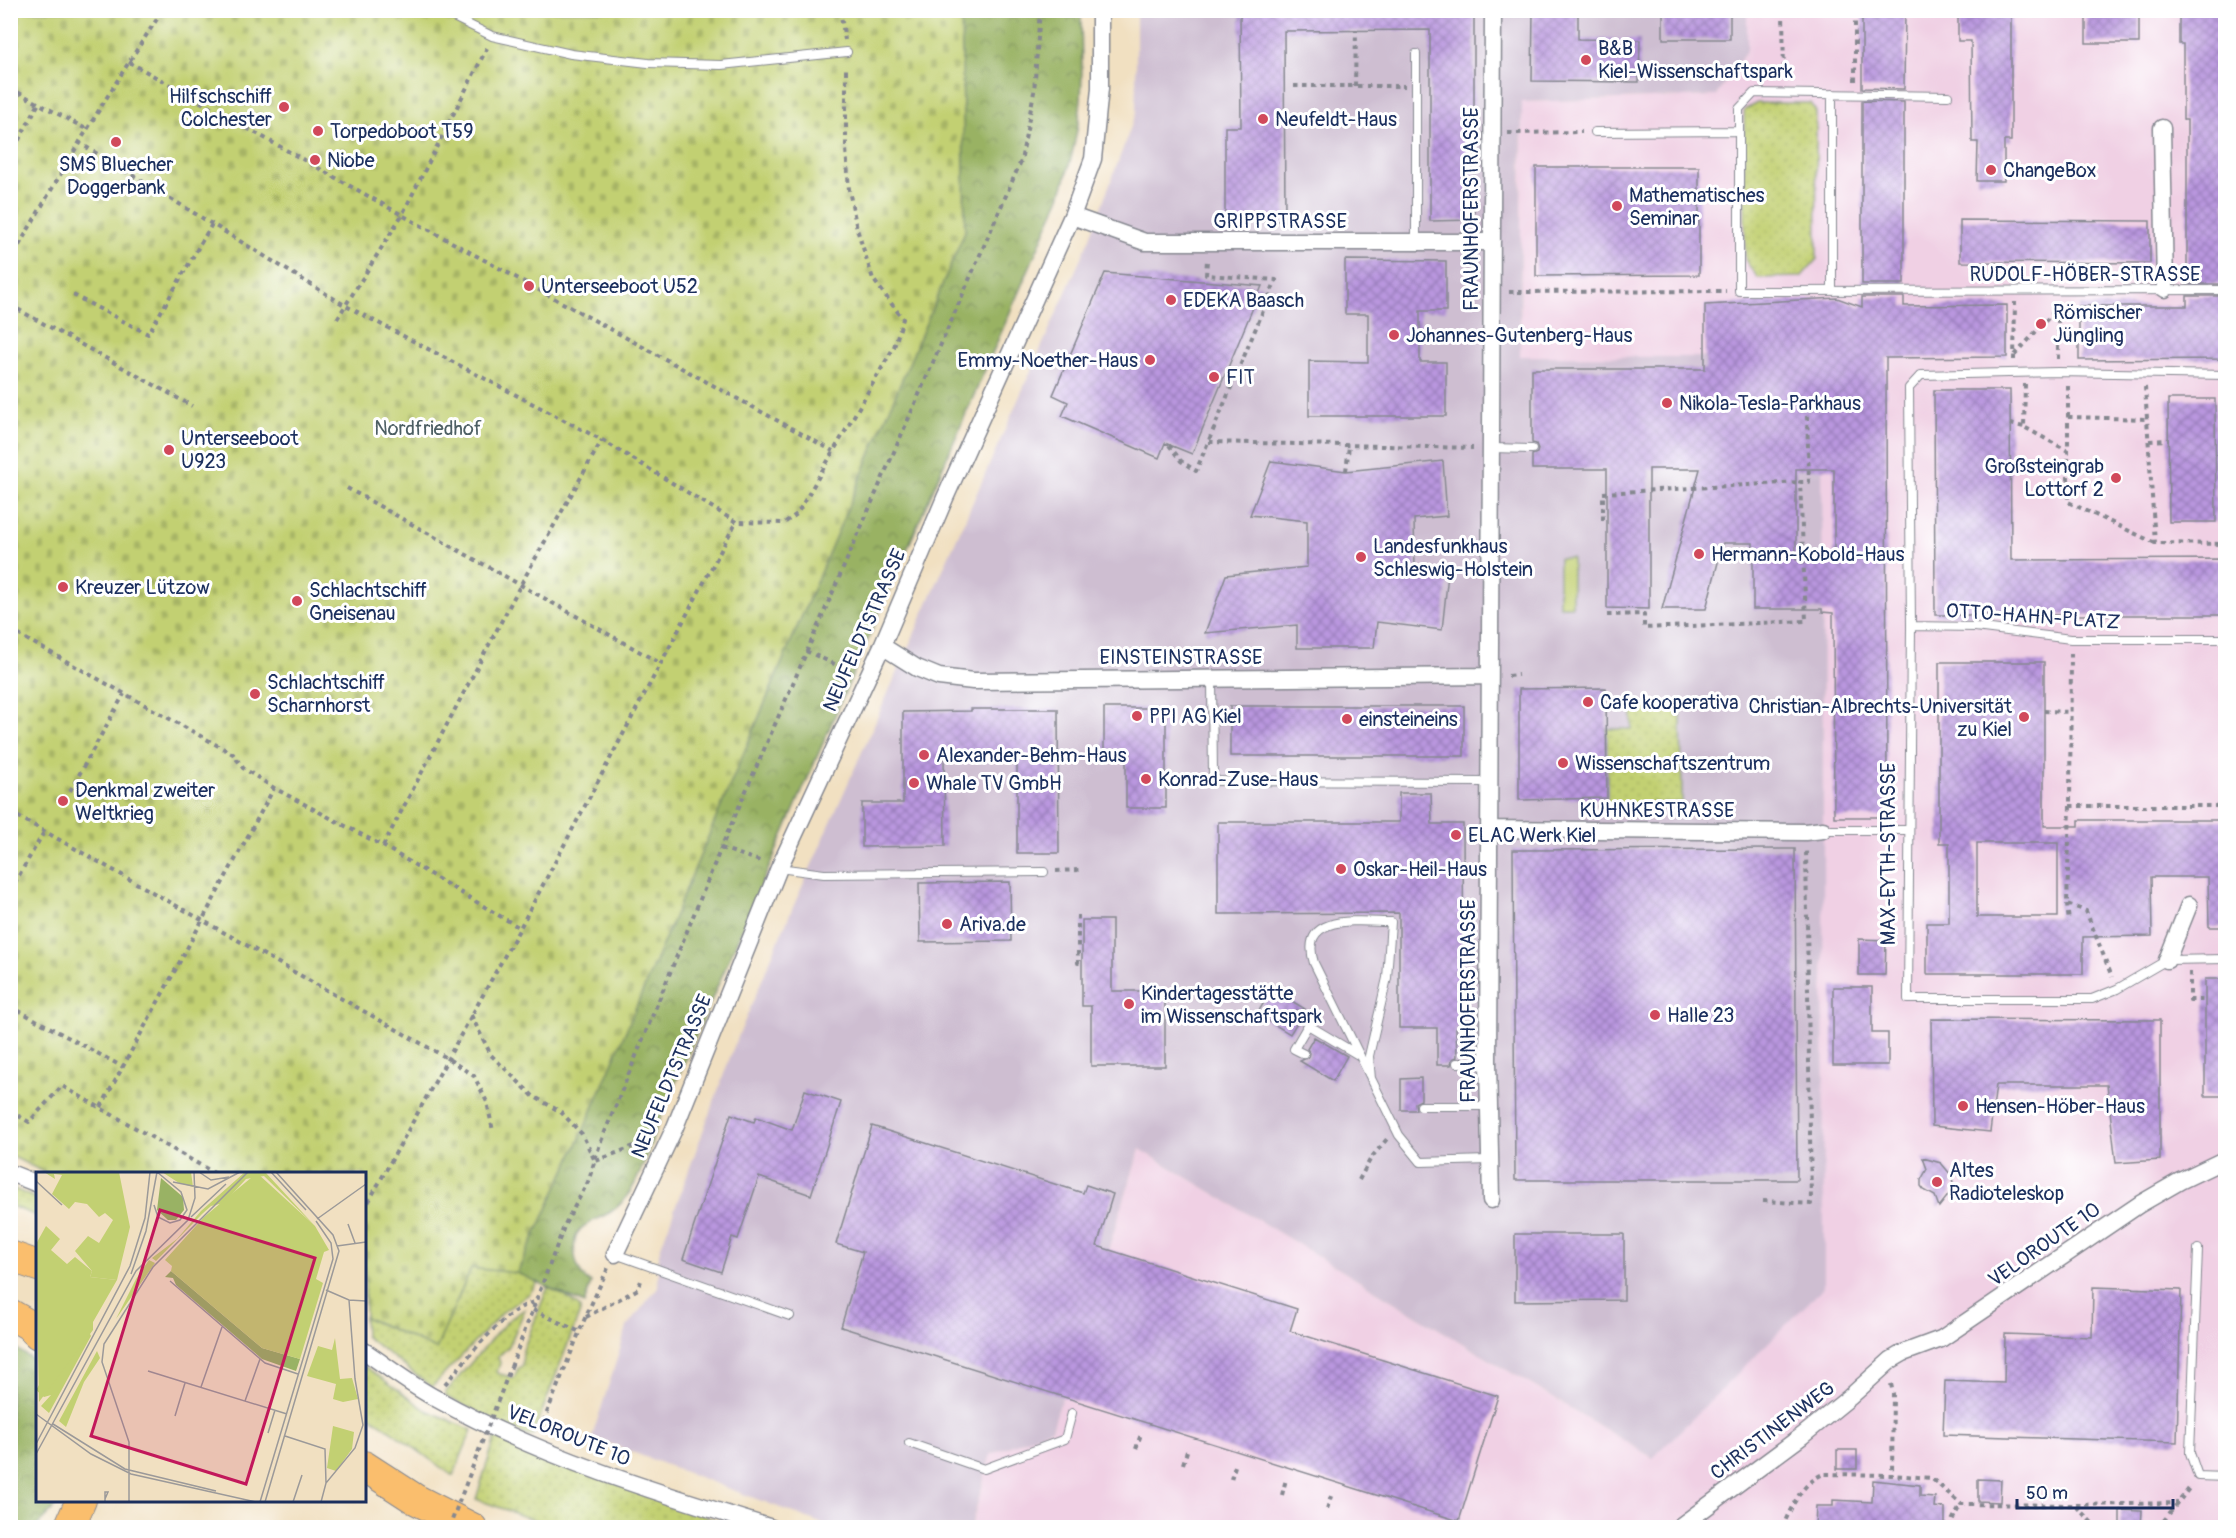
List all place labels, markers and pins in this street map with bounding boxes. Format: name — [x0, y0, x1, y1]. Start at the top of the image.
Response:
place label: B&B Kiel-Wissenschaftspark — [1598, 36, 1793, 84]
marker: B&B Kiel-Wissenschaftspark — [1579, 53, 1593, 67]
place label: Hilfschschiff Colchester — [169, 84, 272, 132]
marker: Hilfschschiff Colchester — [277, 100, 291, 114]
place label: Neufeldt-Haus — [1275, 107, 1397, 132]
marker: Neufeldt-Haus — [1256, 112, 1270, 126]
place label: Torpedoboot T59 — [330, 119, 473, 144]
marker: Torpedoboot T59 — [311, 124, 325, 138]
marker: SMS Bluecher Doggerbank — [109, 135, 123, 149]
place label: Niobe — [327, 148, 375, 173]
place label: SMS Bluecher Doggerbank — [59, 152, 173, 200]
marker: Niobe — [308, 153, 322, 167]
place label: ChangeBox — [2003, 158, 2097, 183]
marker: ChangeBox — [1984, 163, 1998, 177]
place label: Mathematisches Seminar — [1629, 183, 1765, 231]
marker: Mathematisches Seminar — [1610, 199, 1624, 213]
place label: Unterseeboot U52 — [541, 274, 698, 299]
marker: Unterseeboot U52 — [522, 279, 536, 293]
place label: EDEKA Baasch — [1183, 288, 1304, 313]
marker: EDEKA Baasch — [1164, 293, 1178, 307]
place label: Römischer Jüngling — [2053, 300, 2142, 348]
marker: Römischer Jüngling — [2034, 317, 2048, 331]
place label: Johannes-Gutenberg-Haus — [1406, 323, 1633, 348]
marker: Johannes-Gutenberg-Haus — [1387, 328, 1401, 342]
place label: Emmy-Noether-Haus — [957, 348, 1138, 373]
marker: Emmy-Noether-Haus — [1143, 353, 1157, 367]
place label: FIT — [1226, 365, 1255, 390]
marker: FIT — [1207, 370, 1221, 384]
place label: Nikola-Tesla-Parkhaus — [1679, 391, 1861, 416]
marker: Nikola-Tesla-Parkhaus — [1660, 396, 1674, 410]
place label: Unterseeboot U923 — [181, 426, 299, 474]
marker: Unterseeboot U923 — [162, 443, 176, 457]
place label: Großsteingrab Lottorf 2 — [1985, 454, 2104, 502]
marker: Großsteingrab Lottorf 2 — [2109, 471, 2123, 485]
place label: Landesfunkhaus Schleswig-Holstein — [1373, 534, 1533, 582]
place label: Hermann-Kobold-Haus — [1711, 542, 1905, 567]
marker: Hermann-Kobold-Haus — [1692, 547, 1706, 561]
marker: Landesfunkhaus Schleswig-Holstein — [1354, 550, 1368, 564]
place label: Kreuzer Lützow — [75, 575, 210, 600]
place label: Schlachtschiff Gneisenau — [309, 578, 427, 626]
marker: Kreuzer Lützow — [56, 580, 70, 594]
marker: Schlachtschiff Gneisenau — [290, 594, 304, 608]
place label: Schlachtschiff Scharnhorst — [267, 670, 385, 718]
marker: Schlachtschiff Scharnhorst — [248, 687, 262, 701]
place label: Cafe kooperativa — [1600, 690, 1738, 715]
place label: Christian-Albrechts-Universität zu Kiel — [1748, 694, 2013, 742]
marker: Cafe kooperativa — [1581, 695, 1595, 709]
place label: PPI AG Kiel — [1149, 704, 1242, 729]
place label: einsteineins — [1359, 707, 1458, 732]
marker: PPI AG Kiel — [1130, 709, 1144, 723]
marker: Christian-Albrechts-Universität zu Kiel — [2017, 710, 2031, 724]
marker: einsteineins — [1340, 712, 1354, 726]
place label: Alexander-Behm-Haus — [936, 743, 1127, 768]
marker: Alexander-Behm-Haus — [917, 748, 931, 762]
place label: Wissenschaftszentrum — [1575, 751, 1770, 776]
marker: Wissenschaftszentrum — [1556, 756, 1570, 770]
place label: Konrad-Zuse-Haus — [1158, 767, 1318, 792]
place label: Whale TV GmbH — [926, 771, 1062, 796]
marker: Konrad-Zuse-Haus — [1139, 772, 1153, 786]
marker: Whale TV GmbH — [907, 776, 921, 790]
place label: Denkmal zweiter Weltkrieg — [75, 778, 215, 826]
marker: Denkmal zweiter Weltkrieg — [56, 794, 70, 808]
place label: ELAC Werk Kiel — [1468, 823, 1596, 848]
marker: ELAC Werk Kiel — [1449, 828, 1463, 842]
place label: Oskar-Heil-Haus — [1353, 857, 1487, 882]
marker: Oskar-Heil-Haus — [1334, 862, 1348, 876]
place label: Ariva.de — [959, 912, 1026, 937]
marker: Ariva.de — [940, 917, 954, 931]
place label: Kindertagesstätte im Wissenschaftspark — [1141, 981, 1323, 1029]
marker: Kindertagesstätte im Wissenschaftspark — [1122, 997, 1136, 1011]
place label: Halle 23 — [1667, 1003, 1734, 1028]
marker: Halle 23 — [1648, 1008, 1662, 1022]
place label: Hensen-Höber-Haus — [1975, 1094, 2145, 1119]
marker: Hensen-Höber-Haus — [1956, 1099, 1970, 1113]
place label: Altes Radioteleskop — [1949, 1158, 2064, 1206]
marker: Altes Radioteleskop — [1930, 1175, 1944, 1189]

